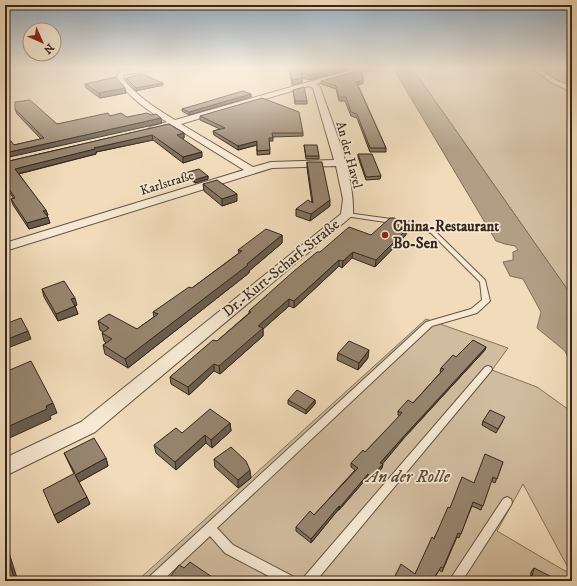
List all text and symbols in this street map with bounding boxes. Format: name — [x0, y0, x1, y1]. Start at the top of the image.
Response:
north arrow — [22, 22, 62, 62]
text: N — [40, 40, 57, 57]
street label: An der Havel — [332, 120, 366, 190]
street label: Karlstraße — [138, 167, 196, 199]
street label: Dr.-Kurt-Scharf-Straße — [219, 215, 343, 321]
place label: China-Restaurant Bo-Sen — [393, 217, 499, 253]
marker: China-Restaurant Bo-Sen — [380, 230, 390, 240]
park label: An der Rolle — [364, 466, 451, 488]

